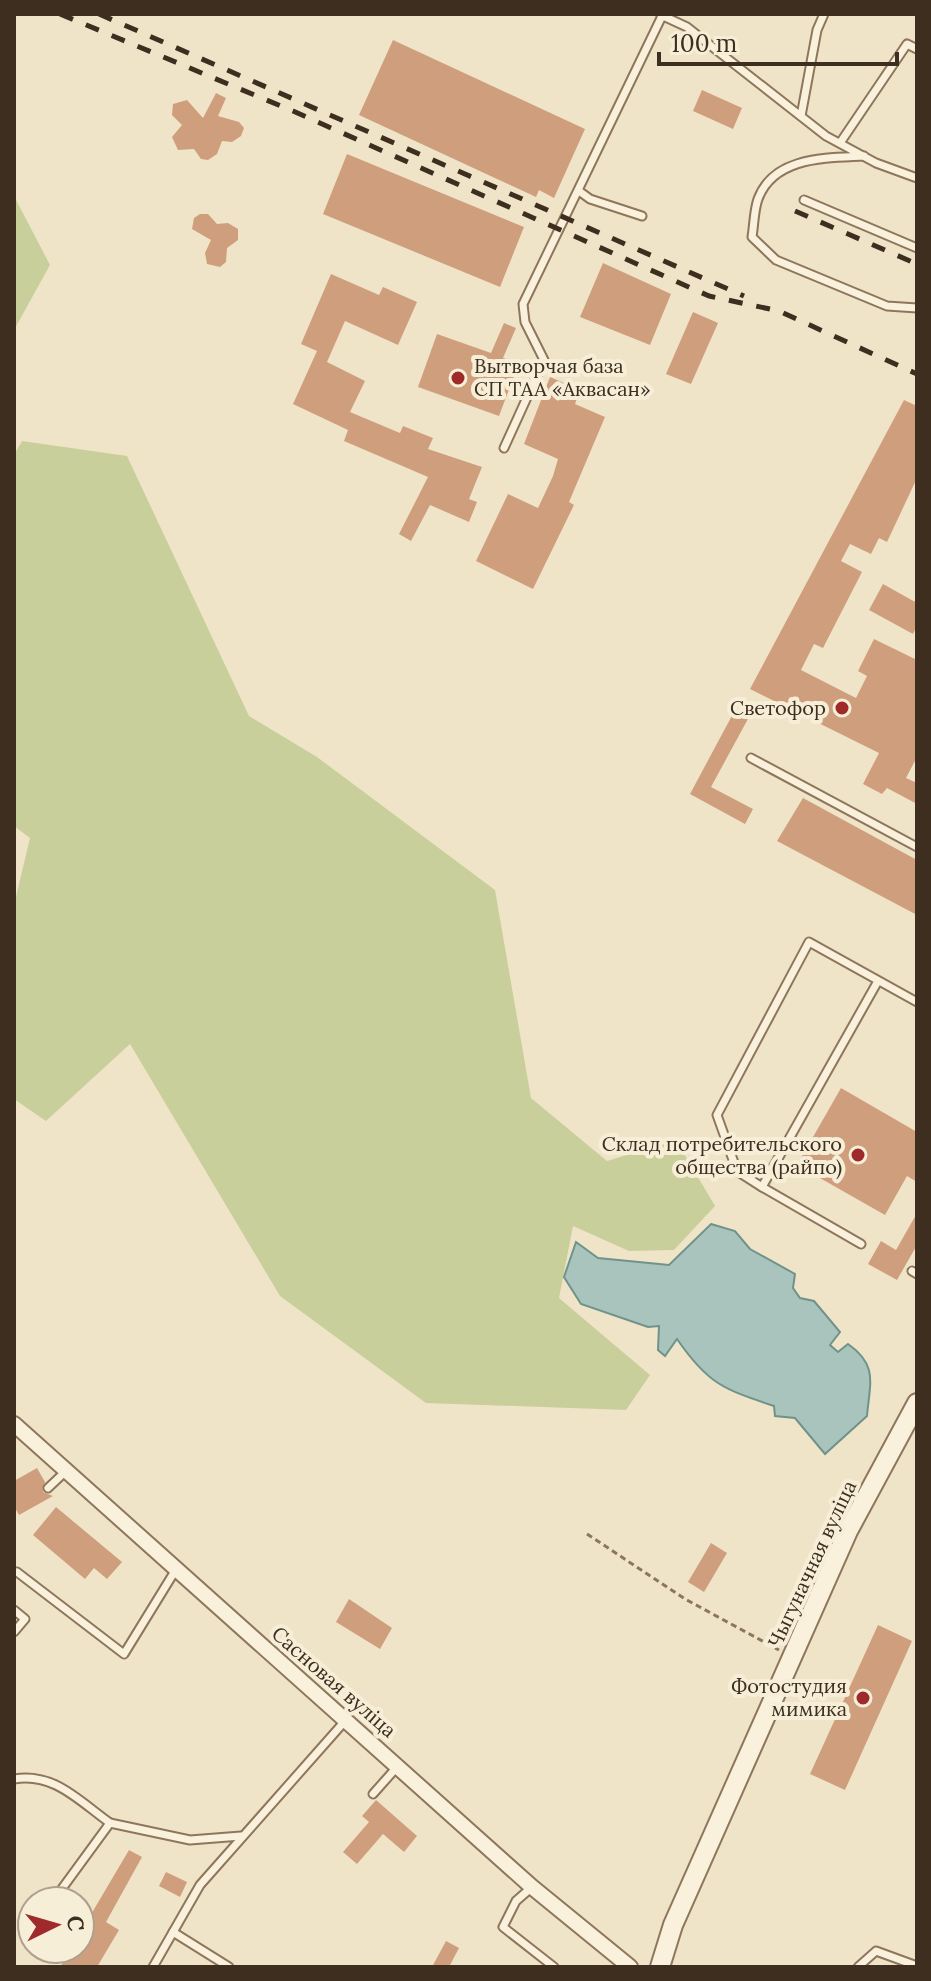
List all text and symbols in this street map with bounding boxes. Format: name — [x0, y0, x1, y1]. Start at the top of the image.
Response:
scale bar — [659, 16, 897, 66]
text: 100 m — [671, 28, 737, 59]
place label: Вытворчая база СП ТАА «Аквасан» — [474, 353, 651, 401]
marker: Вытворчая база СП ТАА «Аквасан» — [449, 369, 467, 387]
place label: Светофор — [730, 695, 826, 720]
marker: Светофор — [833, 699, 851, 717]
place label: Склад потребительского общества (райпо) — [602, 1131, 842, 1180]
marker: Склад потребительского общества (райпо) — [849, 1146, 867, 1164]
street label: Чыгуначная вуліца — [762, 1476, 861, 1651]
street label: Сасновая вуліца — [267, 1621, 402, 1743]
place label: Фотостудия мимика — [731, 1673, 847, 1721]
marker: Фотостудия мимика — [854, 1689, 872, 1707]
north arrow — [16, 1885, 96, 1965]
text: С — [61, 1914, 91, 1932]

